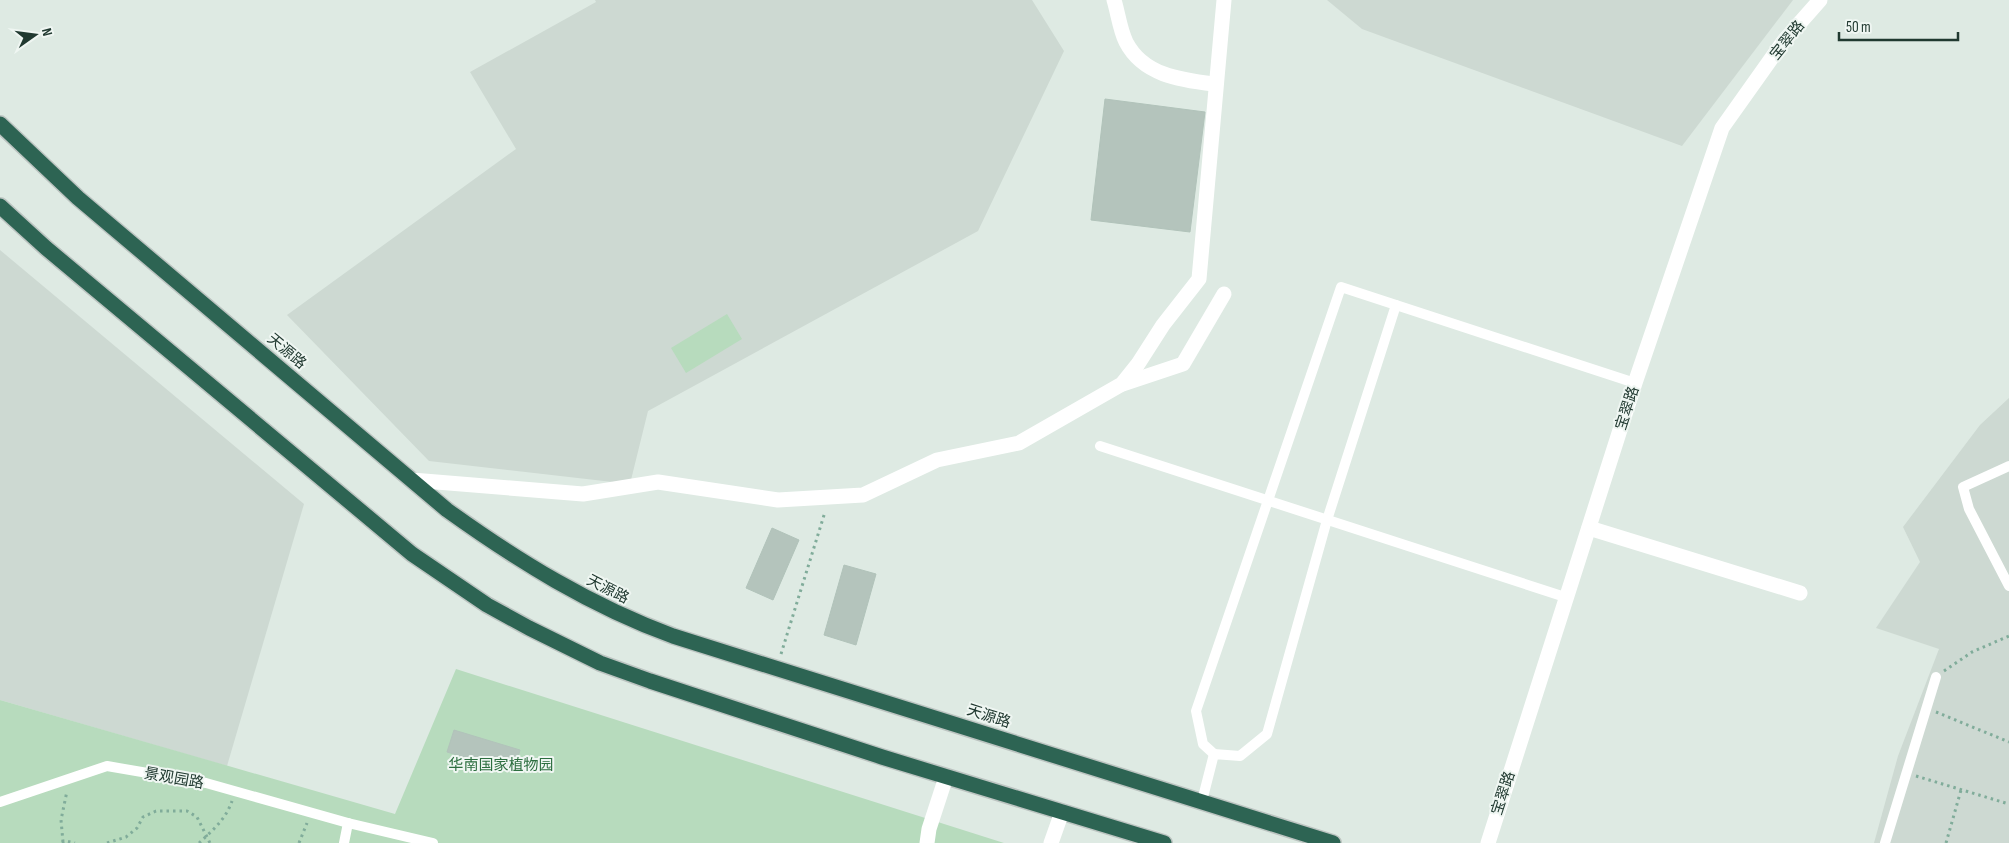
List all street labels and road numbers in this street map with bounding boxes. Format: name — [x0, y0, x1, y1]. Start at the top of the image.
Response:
street label: 宝翠路 — [1766, 17, 1809, 64]
street label: 天源路 — [263, 330, 310, 373]
street label: 宝翠路 — [1611, 384, 1643, 432]
street label: 天源路 — [583, 571, 632, 608]
street label: 天源路 — [965, 700, 1013, 732]
street label: 景观园路 — [143, 764, 205, 793]
street label: 宝翠路 — [1487, 769, 1519, 817]

